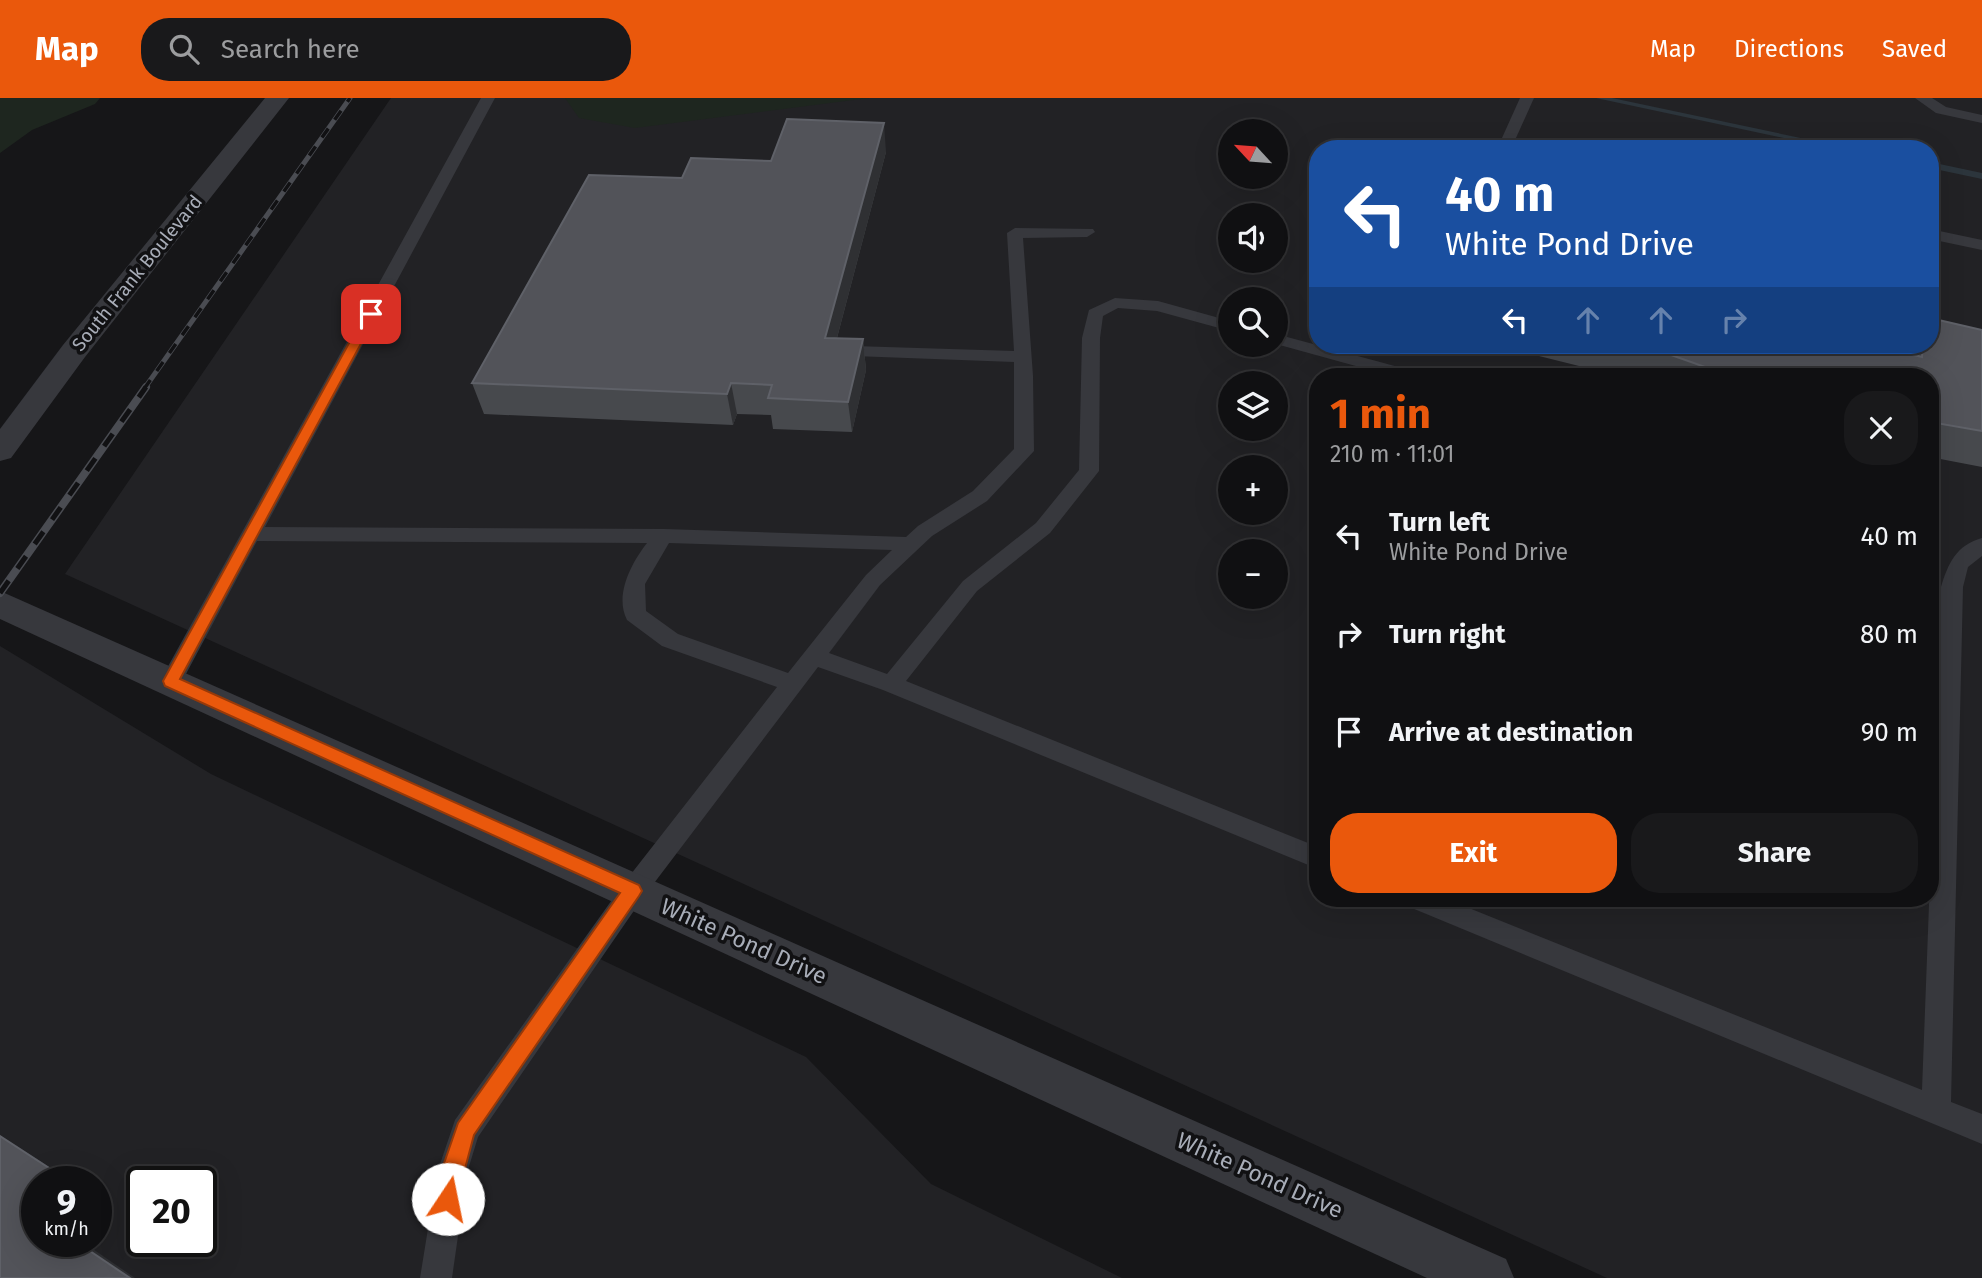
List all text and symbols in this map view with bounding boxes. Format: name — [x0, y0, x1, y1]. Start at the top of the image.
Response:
search box — [141, 18, 631, 81]
text: Map — [35, 29, 99, 69]
icon: search — [165, 30, 203, 68]
text: Search here — [221, 34, 360, 65]
text: Map — [1650, 35, 1696, 63]
text: Directions — [1734, 35, 1844, 63]
text: Saved — [1882, 35, 1947, 63]
north arrow — [1218, 119, 1288, 189]
map controls — [1218, 119, 1288, 609]
text: 40 m — [1445, 165, 1554, 224]
icon: left — [1330, 168, 1421, 259]
street label: South Frank Boulevard — [67, 190, 207, 356]
button: sound — [1218, 203, 1288, 273]
text: White Pond Drive — [1445, 225, 1694, 263]
pin — [341, 284, 401, 344]
button: search — [1218, 287, 1288, 357]
icon: arrive — [352, 295, 390, 333]
icon: left — [1496, 301, 1534, 339]
icon: ahead — [1569, 301, 1607, 339]
icon: ahead — [1642, 301, 1680, 339]
icon: right — [1715, 301, 1753, 339]
button: layers — [1218, 371, 1288, 441]
text: 1 min — [1330, 389, 1431, 439]
button: close — [1844, 391, 1918, 465]
text: 210 m · 11:01 — [1330, 440, 1454, 468]
button: + — [1218, 455, 1288, 525]
text: Turn left — [1389, 507, 1490, 538]
icon: left — [1330, 517, 1368, 555]
text: 40 m — [1860, 521, 1918, 552]
text: White Pond Drive — [1389, 538, 1568, 566]
button: − — [1218, 539, 1288, 609]
icon: right — [1330, 615, 1368, 653]
text: Turn right — [1389, 619, 1506, 650]
text: 80 m — [1860, 619, 1918, 650]
icon: arrive — [1330, 713, 1368, 751]
text: Arrive at destination — [1389, 717, 1633, 748]
text: 90 m — [1861, 717, 1918, 748]
button: Exit — [1330, 813, 1617, 893]
button: Share — [1631, 813, 1918, 893]
street label: White Pond Drive — [657, 892, 831, 990]
street label: White Pond Drive — [1173, 1126, 1347, 1224]
position arrow — [411, 1162, 485, 1236]
speed limit sign: 20 — [126, 1166, 217, 1257]
text: 9 — [57, 1181, 76, 1223]
text: km/h — [44, 1218, 89, 1240]

